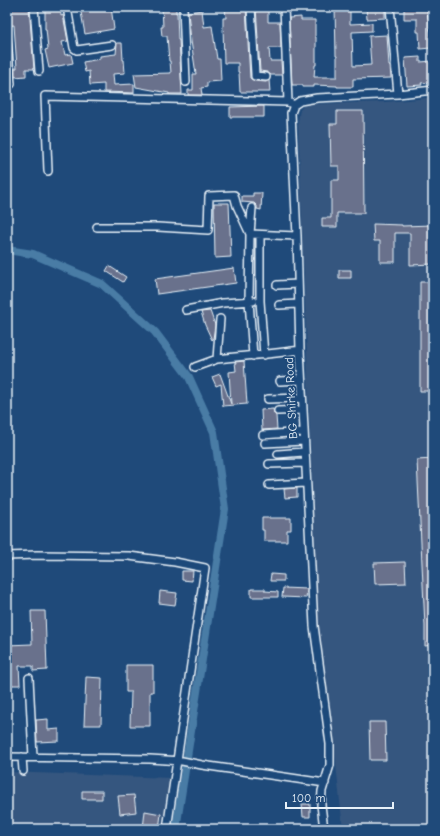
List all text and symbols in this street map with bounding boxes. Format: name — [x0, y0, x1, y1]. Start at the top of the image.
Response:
street label: BG Shirke Road — [282, 357, 300, 439]
scale bar — [286, 784, 393, 810]
text: 100 m — [292, 791, 325, 805]

